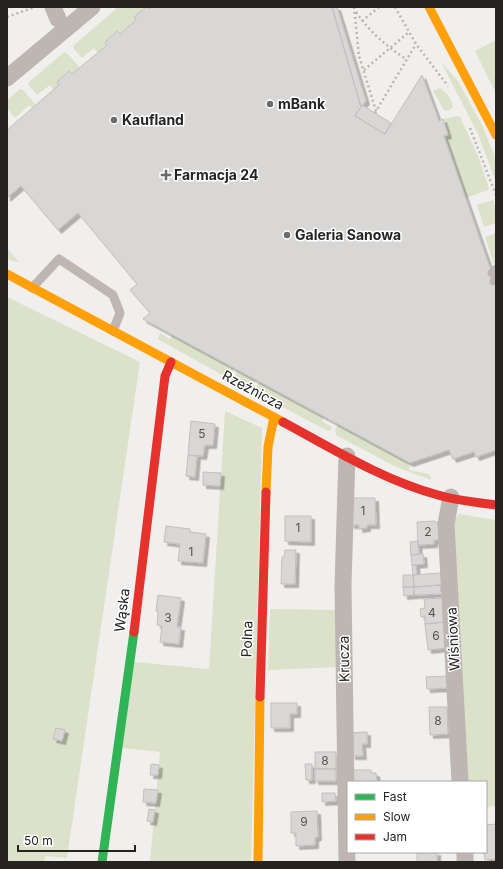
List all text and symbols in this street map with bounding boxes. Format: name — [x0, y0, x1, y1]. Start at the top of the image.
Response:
place label: mBank — [278, 95, 326, 112]
marker: mBank — [265, 99, 275, 109]
place label: Kaufland — [122, 111, 184, 128]
marker: Kaufland — [109, 115, 119, 125]
place label: Farmacja 24 — [174, 166, 258, 183]
marker: Farmacja 24 — [161, 170, 171, 180]
place label: Galeria Sanowa — [295, 226, 401, 243]
marker: Galeria Sanowa — [282, 230, 292, 240]
street label: Rzeźnicza — [220, 366, 287, 413]
house number: 5 — [198, 426, 206, 441]
house number: 1 — [361, 503, 365, 518]
house number: 1 — [296, 520, 300, 535]
house number: 2 — [424, 524, 432, 539]
house number: 1 — [189, 544, 193, 559]
street label: Wąska — [110, 587, 133, 633]
house number: 4 — [428, 605, 436, 620]
street label: Wiśniowa — [442, 607, 463, 671]
house number: 3 — [164, 610, 172, 625]
street label: Polna — [237, 620, 256, 658]
house number: 6 — [432, 628, 440, 643]
street label: Krucza — [335, 636, 352, 682]
house number: 8 — [434, 713, 442, 728]
house number: 8 — [321, 753, 329, 768]
legend — [347, 781, 487, 853]
text: Fast — [383, 789, 407, 804]
text: Slow — [383, 809, 411, 824]
house number: 9 — [300, 814, 308, 829]
scale bar — [18, 827, 135, 853]
text: Jam — [383, 829, 407, 844]
text: 50 m — [24, 833, 53, 848]

